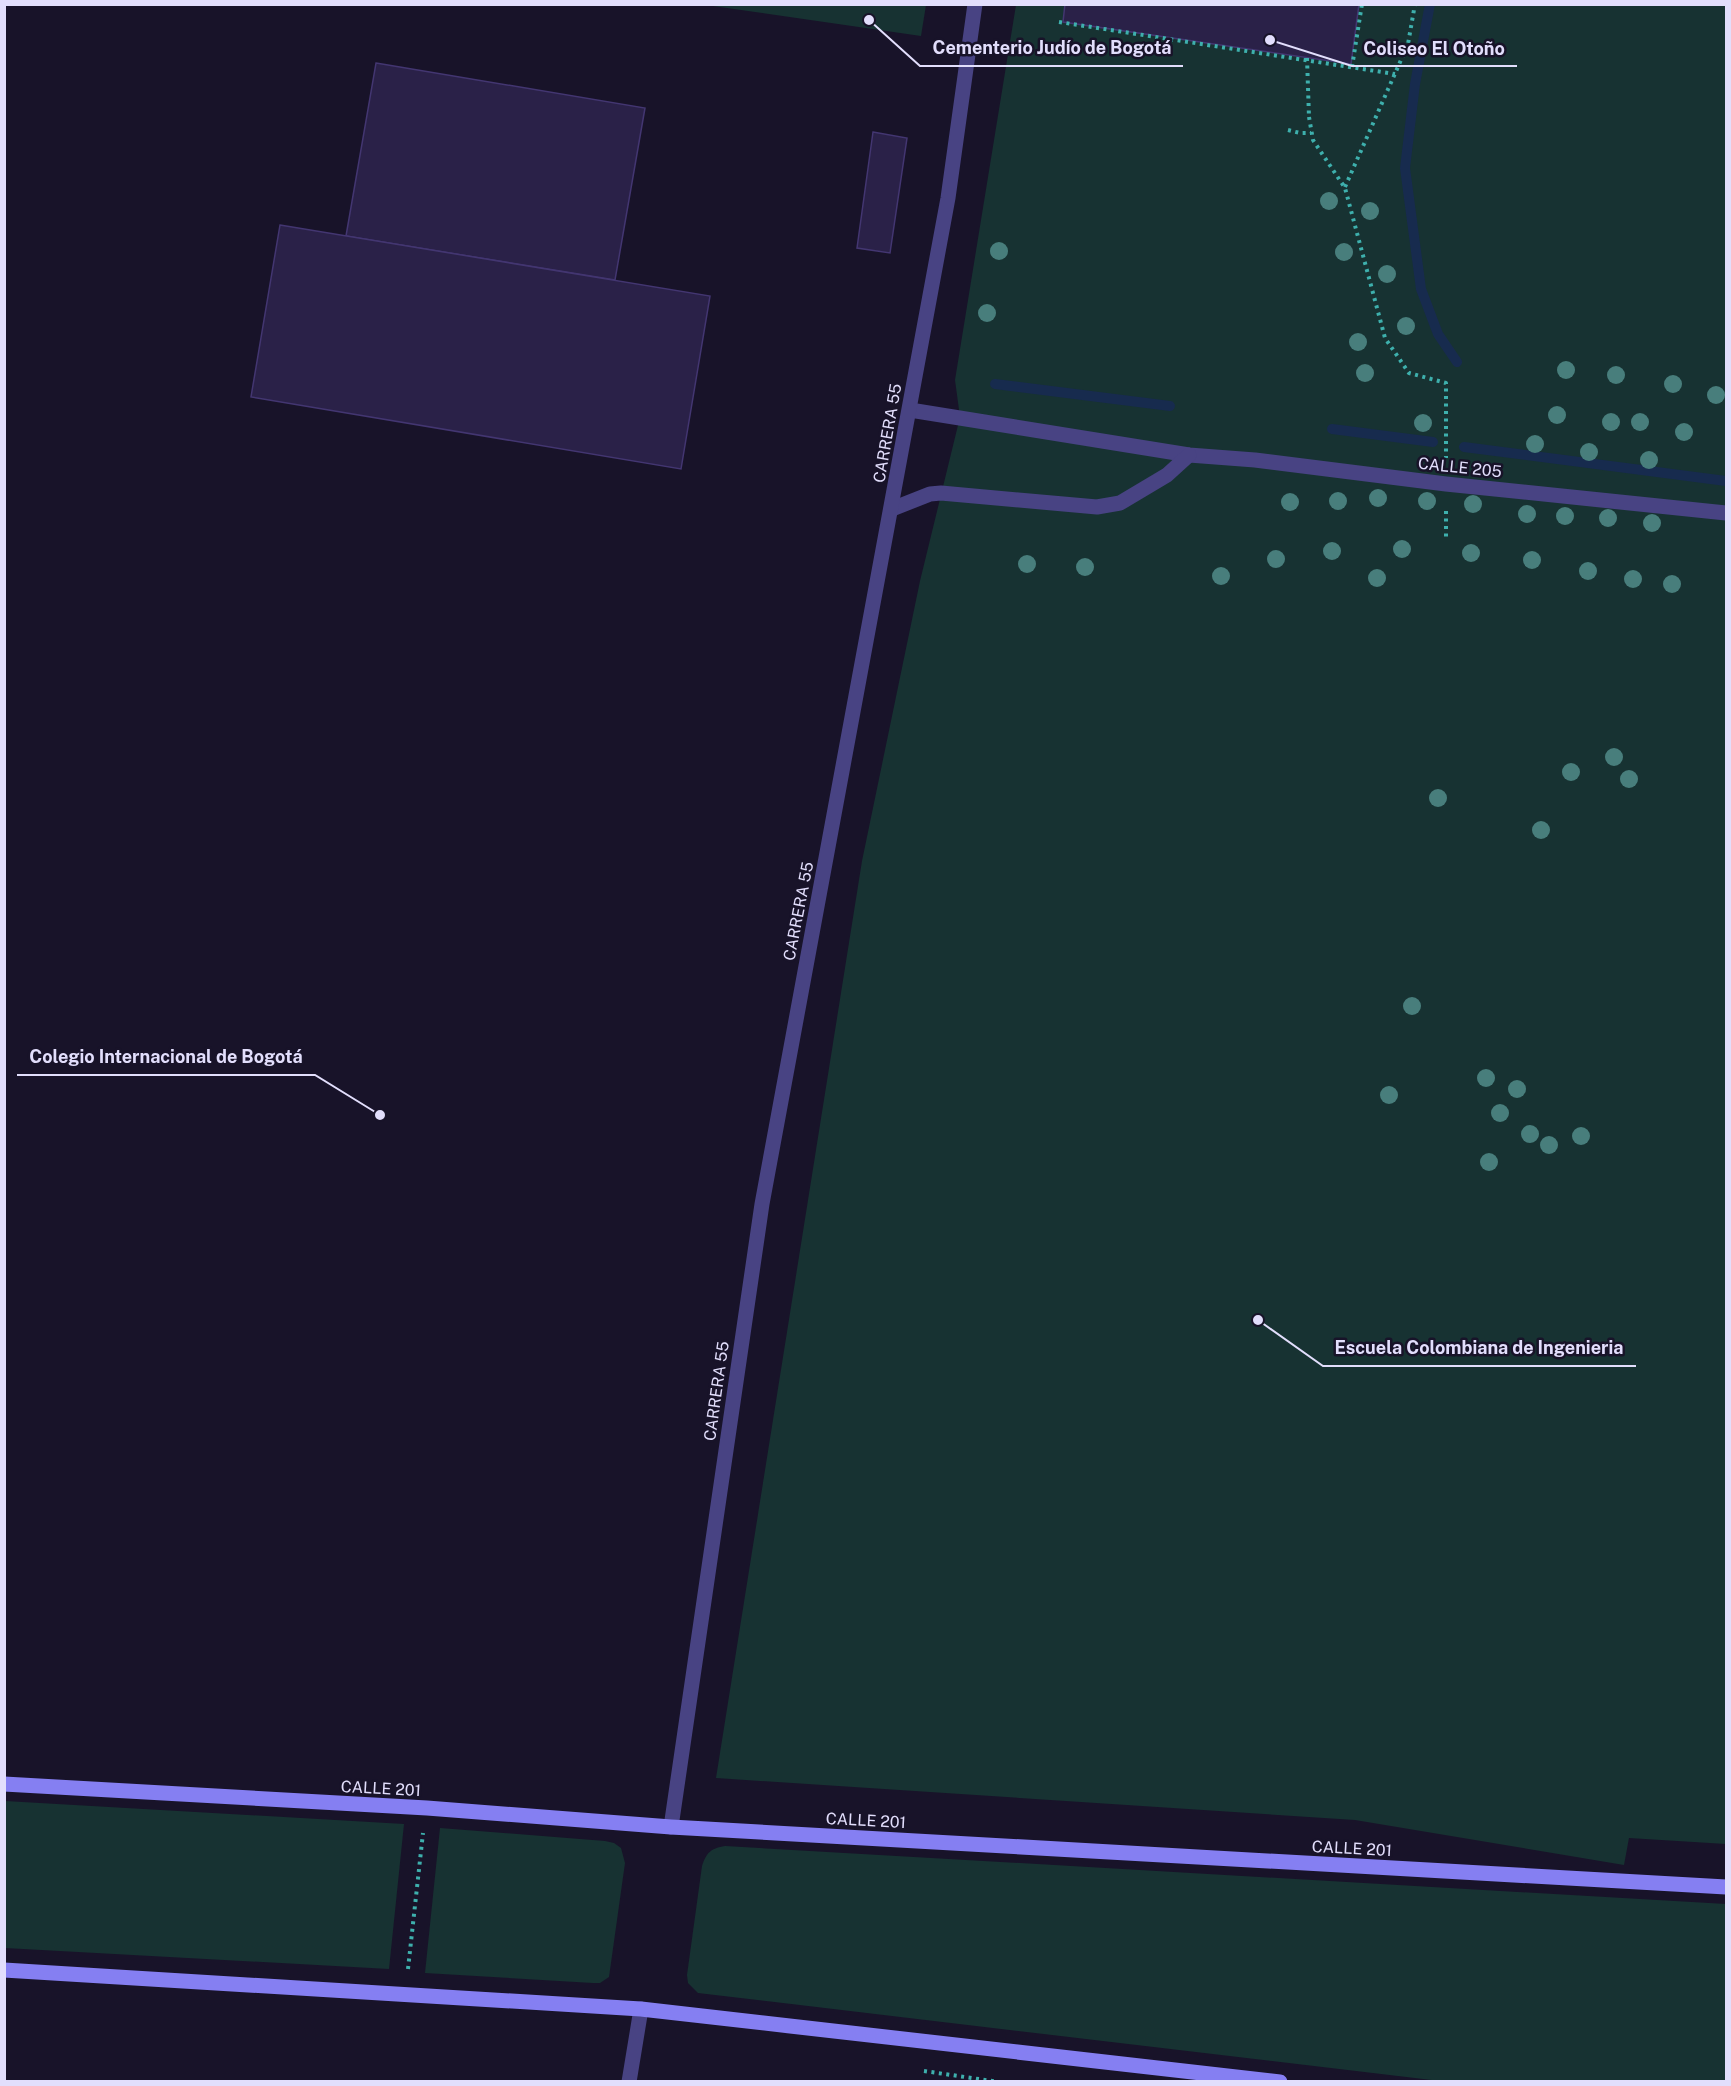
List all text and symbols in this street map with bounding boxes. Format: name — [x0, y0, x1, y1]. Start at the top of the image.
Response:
callout: Cementerio Judío de Bogotá — [920, 30, 1183, 66]
callout: Coliseo El Otoño — [1352, 30, 1517, 66]
text: Cementerio Judío de Bogotá — [932, 37, 1172, 58]
text: Coliseo El Otoño — [1363, 38, 1505, 59]
street label: CARRERA 55 — [869, 382, 906, 484]
street label: CALLE 205 — [1417, 454, 1503, 481]
street label: CARRERA 55 — [780, 860, 817, 962]
callout: Colegio Internacional de Bogotá — [17, 1039, 315, 1075]
text: Colegio Internacional de Bogotá — [29, 1046, 303, 1067]
callout: Escuela Colombiana de Ingenieria — [1323, 1330, 1636, 1366]
text: Escuela Colombiana de Ingenieria — [1335, 1337, 1623, 1358]
street label: CARRERA 55 — [700, 1340, 733, 1442]
street label: CALLE 201 — [340, 1777, 422, 1800]
street label: CALLE 201 — [825, 1809, 907, 1832]
street label: CALLE 201 — [1311, 1837, 1393, 1860]

